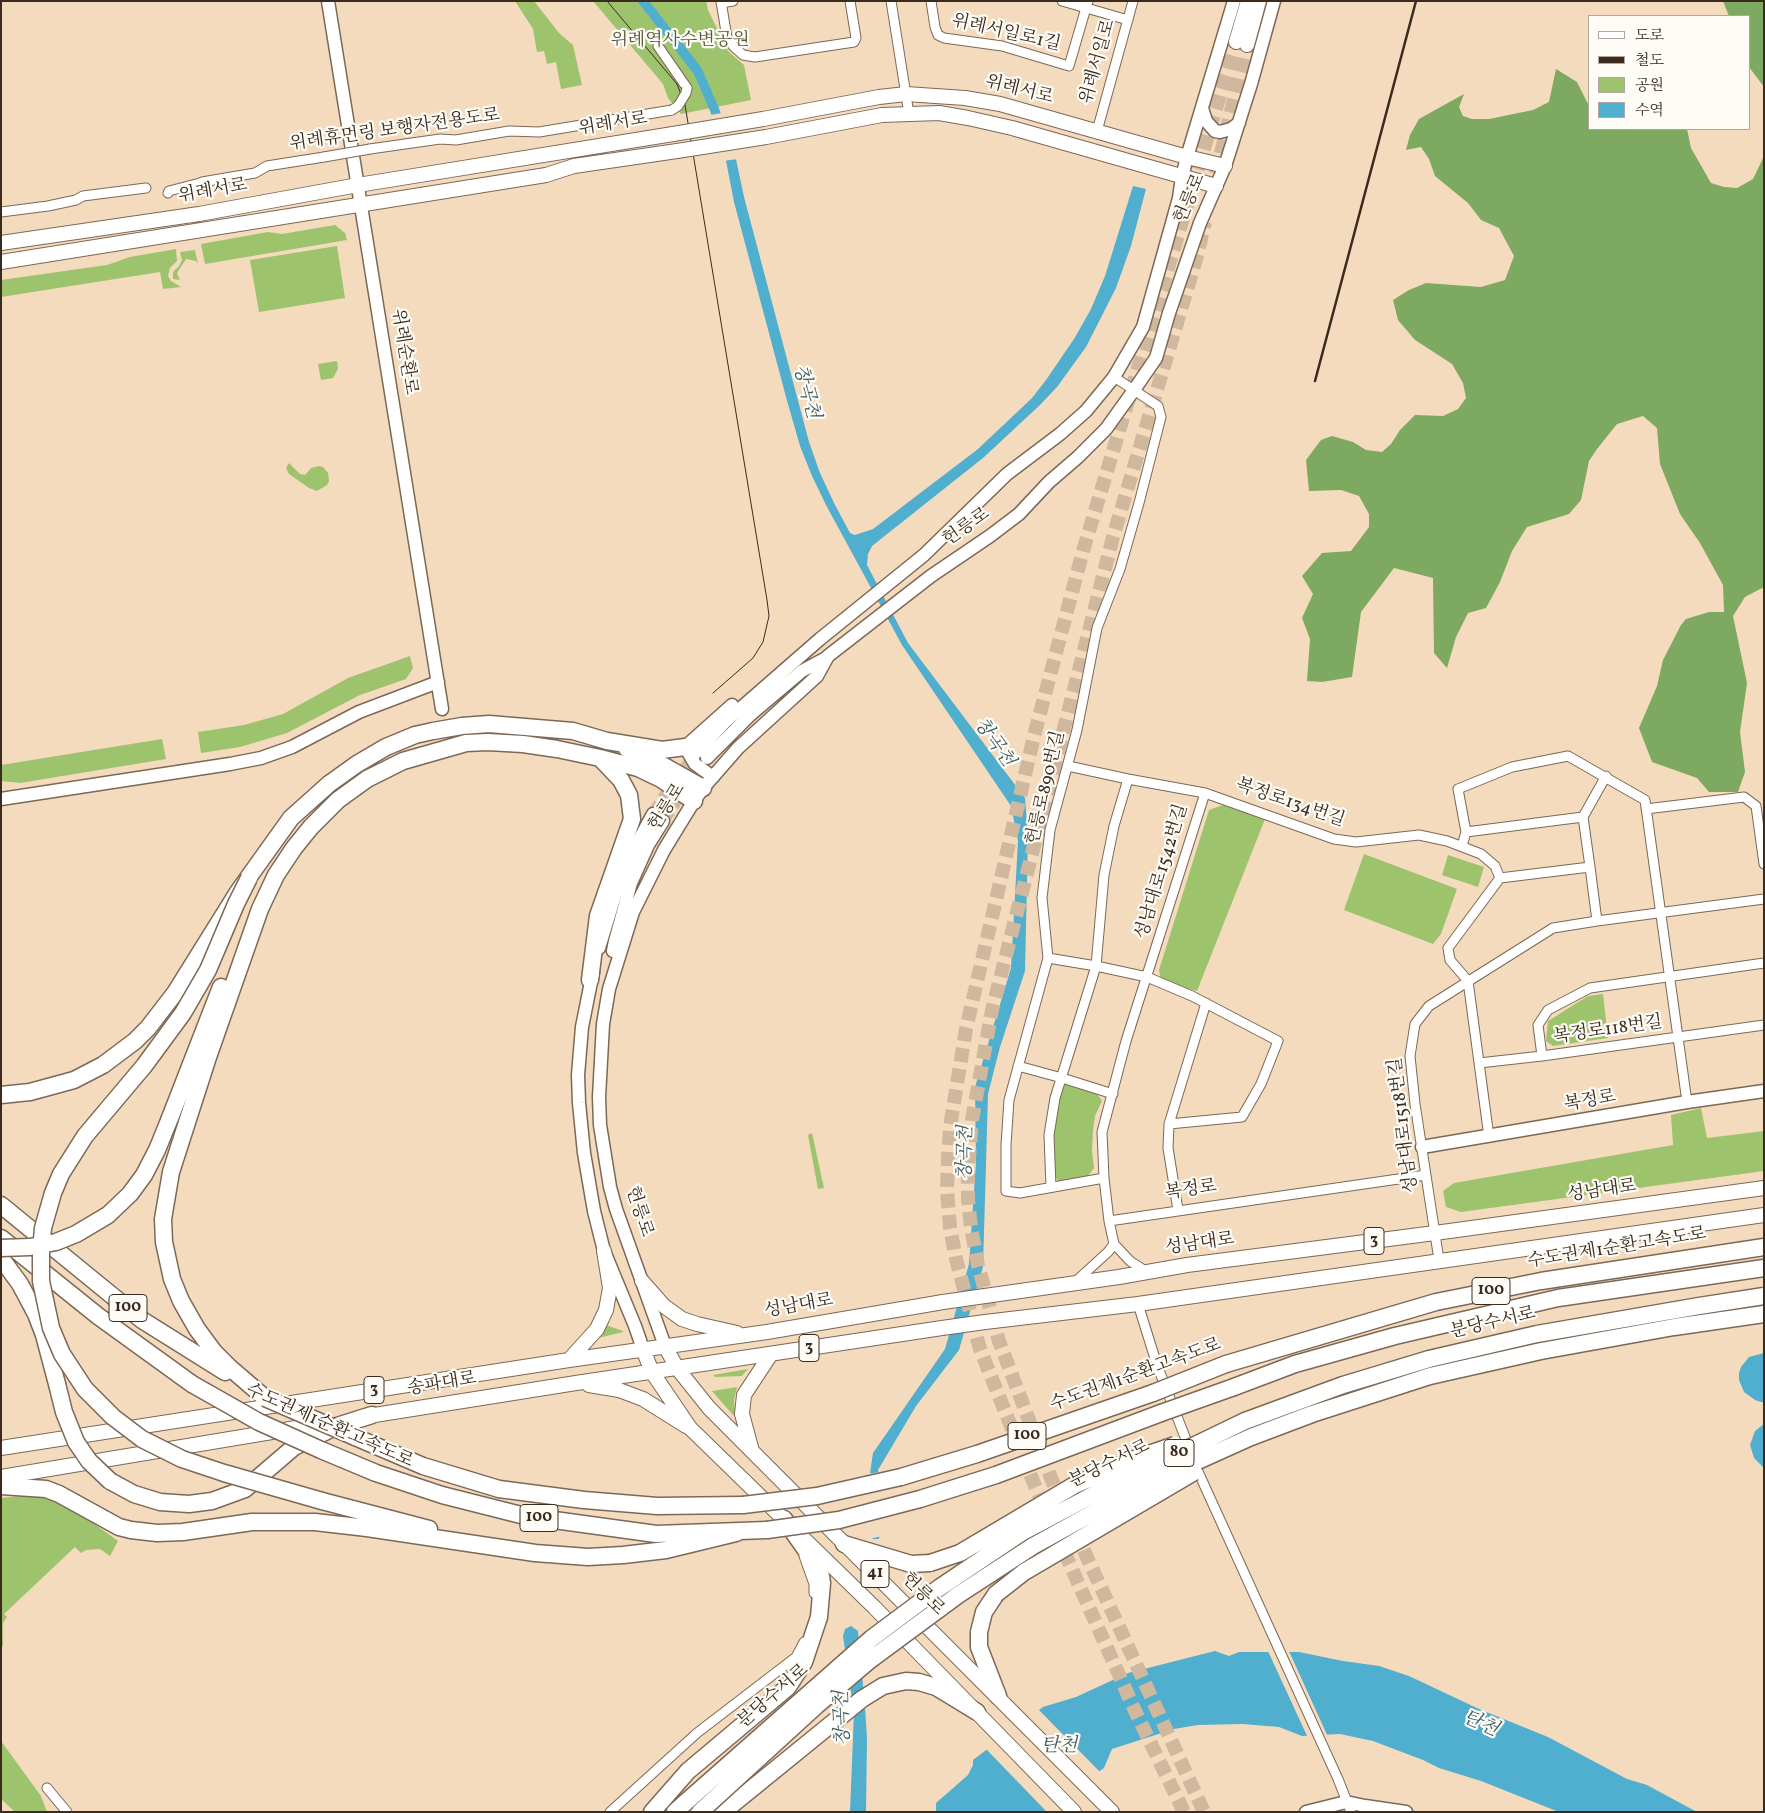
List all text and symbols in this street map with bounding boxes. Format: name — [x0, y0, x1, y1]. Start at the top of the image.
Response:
street label: 위례서일로1길 — [949, 11, 1063, 57]
legend — [1588, 15, 1750, 130]
street label: 위례서일로 — [1077, 17, 1121, 107]
text: 도로 — [1635, 26, 1664, 47]
park label: 위례역사수변공원 — [610, 31, 750, 53]
text: 철도 — [1635, 51, 1664, 72]
street label: 위례서로 — [983, 72, 1055, 110]
text: 공원 — [1635, 76, 1664, 97]
text: 수역 — [1635, 101, 1664, 122]
street label: 위례휴먼링 보행자전용도로 — [288, 106, 502, 156]
street label: 위례서로 — [577, 109, 649, 141]
street label: 헌릉로 — [1171, 171, 1211, 227]
street label: 위례서로 — [177, 175, 249, 209]
street label: 위례순환로 — [386, 307, 420, 397]
water label: 창곡천 — [787, 362, 823, 422]
street label: 헌릉로 — [939, 504, 995, 552]
water label: 창곡천 — [968, 714, 1018, 772]
street label: 헌릉로890번길 — [1023, 729, 1071, 847]
street label: 복정로134번길 — [1233, 775, 1347, 833]
street label: 헌릉로 — [645, 780, 691, 836]
street label: 성남대로1542번길 — [1132, 802, 1194, 942]
street label: 복정로118번길 — [1552, 1013, 1664, 1049]
street label: 성남대로1518번길 — [1386, 1056, 1424, 1194]
street label: 복정로 — [1562, 1087, 1618, 1117]
water label: 창곡천 — [955, 1125, 979, 1181]
street label: 성남대로 — [1566, 1176, 1638, 1208]
street label: 복정로 — [1164, 1177, 1218, 1205]
street label: 헌릉로 — [620, 1184, 656, 1240]
street label: 수도권제1순환고속도로 — [1526, 1224, 1708, 1274]
road number: 3 — [1364, 1228, 1384, 1254]
street label: 성남대로 — [1164, 1229, 1236, 1261]
road number: 100 — [1472, 1278, 1510, 1304]
street label: 성남대로 — [763, 1290, 835, 1324]
road number: 100 — [109, 1295, 147, 1322]
street label: 분당수서로 — [1448, 1304, 1538, 1344]
road number: 3 — [799, 1335, 819, 1362]
street label: 수도권제1순환고속도로 — [1047, 1335, 1225, 1417]
street label: 송파대로 — [406, 1369, 478, 1401]
road number: 3 — [364, 1376, 384, 1404]
street label: 수도권제1순환고속도로 — [242, 1380, 416, 1474]
road number: 100 — [1008, 1422, 1046, 1450]
street label: 분당수서로 — [1066, 1436, 1154, 1494]
road number: 80 — [1164, 1440, 1194, 1466]
road number: 100 — [520, 1505, 558, 1532]
road number: 41 — [861, 1560, 889, 1588]
street label: 헌릉로 — [896, 1569, 948, 1621]
street label: 분당수서로 — [734, 1660, 814, 1734]
water label: 창곡천 — [832, 1690, 856, 1746]
water label: 탄천 — [1459, 1707, 1501, 1743]
water label: 탄천 — [1041, 1737, 1077, 1759]

